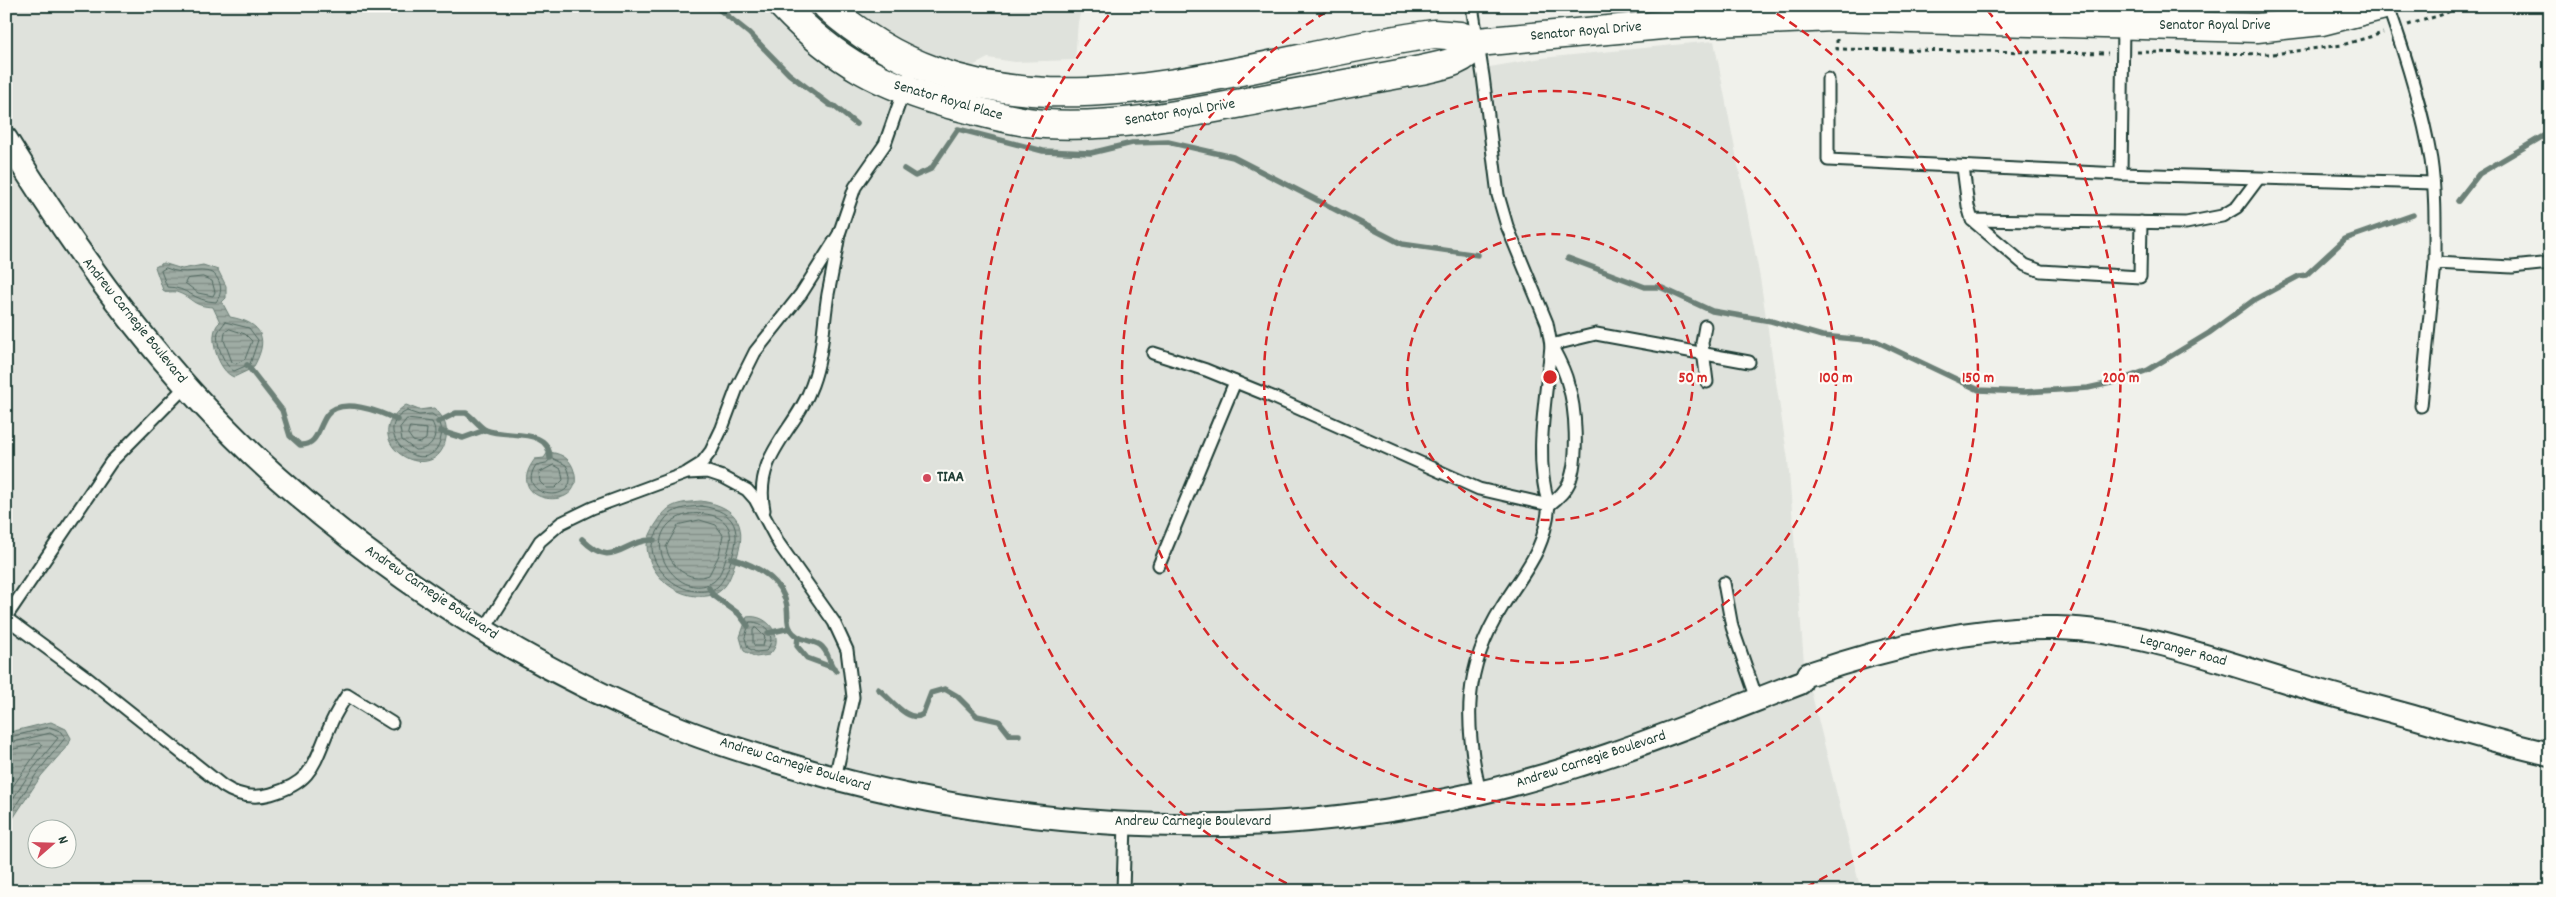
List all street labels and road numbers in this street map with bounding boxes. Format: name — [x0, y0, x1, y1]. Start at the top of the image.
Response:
street label: Senator Royal Drive — [2159, 15, 2271, 37]
street label: Senator Royal Drive — [1530, 16, 1643, 48]
street label: Senator Royal Place — [891, 75, 1006, 127]
street label: Senator Royal Drive — [1123, 93, 1237, 133]
street label: Andrew Carnegie Boulevard — [76, 253, 192, 389]
street label: Andrew Carnegie Boulevard — [360, 540, 502, 646]
street label: Legranger Road — [2137, 629, 2229, 673]
street label: Andrew Carnegie Boulevard — [1513, 725, 1669, 795]
street label: Andrew Carnegie Boulevard — [717, 732, 873, 798]
street label: Andrew Carnegie Boulevard — [1115, 811, 1271, 833]

